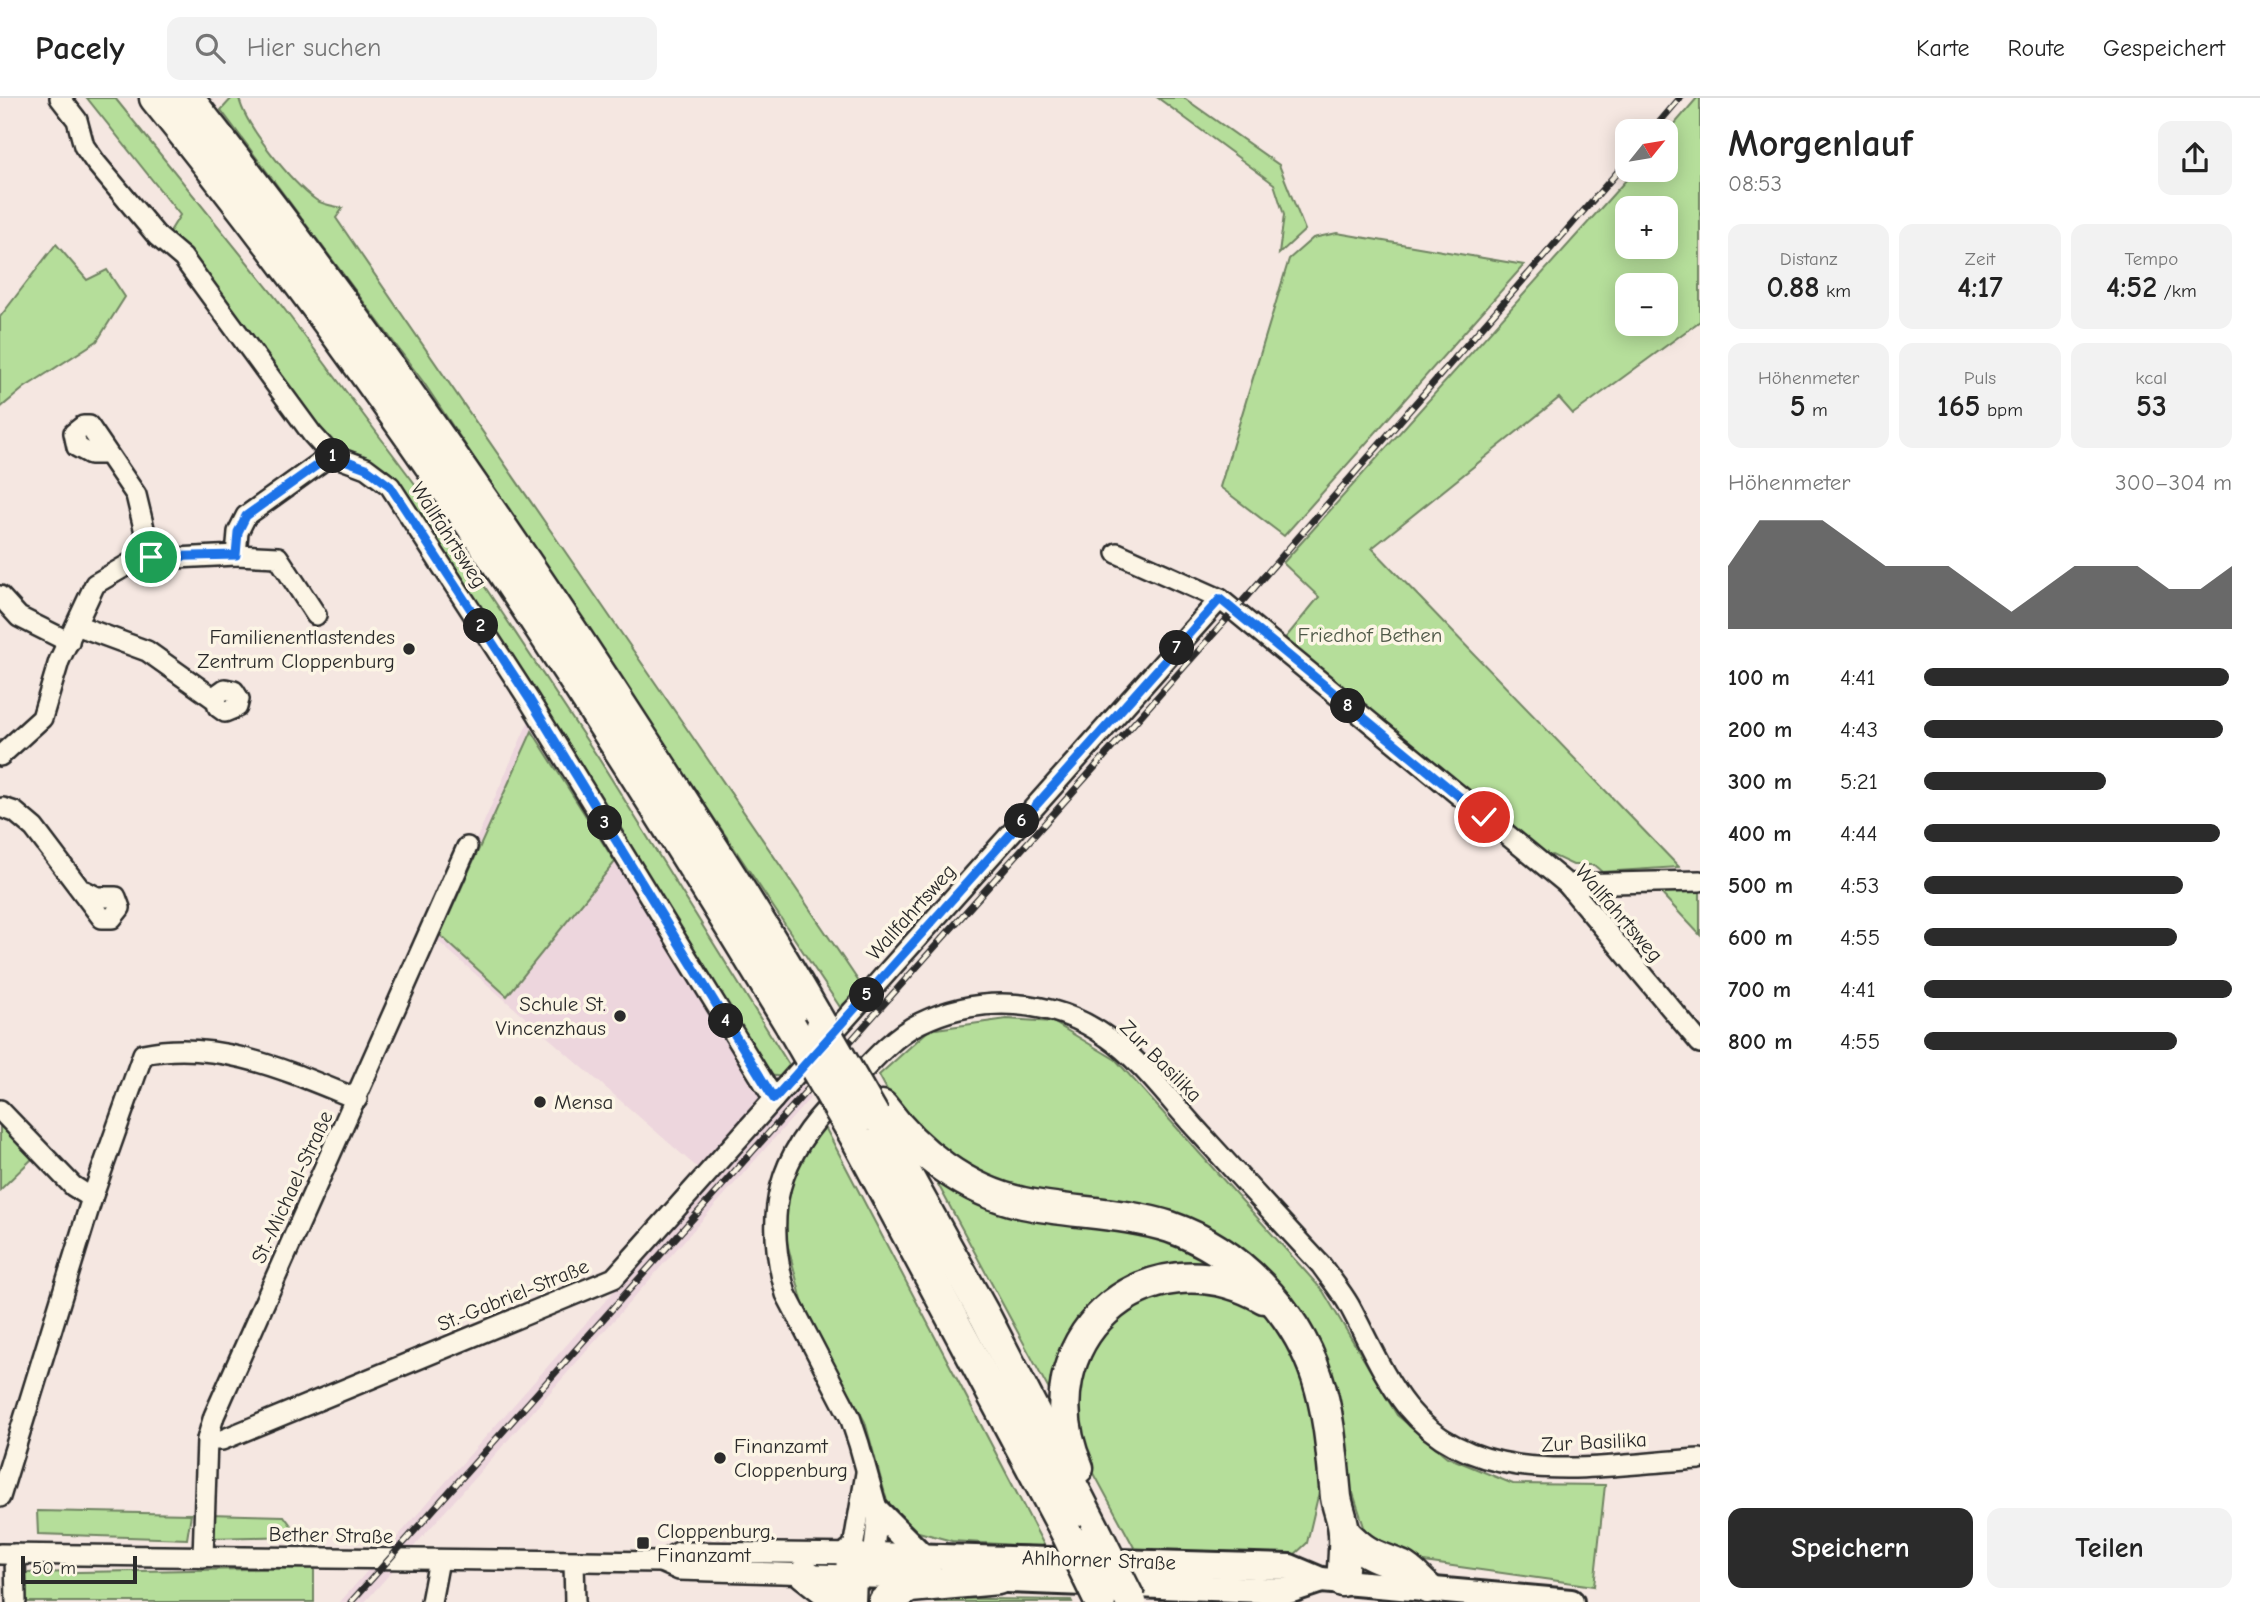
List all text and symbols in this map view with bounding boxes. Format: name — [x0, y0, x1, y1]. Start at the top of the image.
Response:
search box — [167, 17, 657, 80]
text: Pacely — [35, 29, 125, 67]
icon: search — [191, 29, 229, 67]
text: Hier suchen — [247, 33, 381, 63]
text: Karte — [1916, 34, 1970, 62]
text: Route — [2008, 34, 2065, 62]
text: Gespeichert — [2103, 34, 2225, 62]
north arrow — [1615, 119, 1678, 182]
map controls — [1615, 119, 1678, 336]
button: share — [2158, 121, 2232, 195]
text: Morgenlauf — [1728, 122, 1913, 166]
text: 08:53 — [1728, 170, 1782, 197]
button: + — [1615, 196, 1678, 259]
text: Distanz — [1780, 248, 1837, 270]
text: Zeit — [1965, 248, 1995, 270]
text: Tempo — [2124, 248, 2178, 270]
text: 0.88 — [1766, 270, 1820, 305]
text: 4:17 — [1957, 270, 2003, 305]
text: 4:52 — [2106, 270, 2157, 305]
button: − — [1615, 273, 1678, 336]
text: km — [1820, 280, 1851, 302]
text: /km — [2157, 280, 2197, 302]
text: Höhenmeter — [1758, 367, 1859, 389]
text: Puls — [1964, 367, 1996, 389]
text: kcal — [2135, 367, 2167, 389]
text: 5 — [1790, 389, 1806, 424]
text: 165 — [1937, 389, 1981, 424]
text: 53 — [2136, 389, 2167, 424]
text: m — [1806, 399, 1828, 421]
text: bpm — [1981, 399, 2023, 421]
pin: 1 — [316, 438, 350, 474]
text: 1 — [329, 444, 336, 466]
text: Höhenmeter — [1728, 469, 1850, 496]
text: 300–304 m — [2115, 469, 2232, 496]
street label: Wallfahrtsweg — [406, 478, 492, 592]
pin — [121, 527, 181, 587]
icon: arrive — [132, 538, 170, 576]
pin: 2 — [463, 608, 498, 644]
text: 2 — [476, 614, 485, 636]
park label: Friedhof Bethen — [1298, 623, 1442, 647]
place label: Familienentlastendes Zentrum Cloppenburg — [197, 625, 395, 673]
pin: 7 — [1160, 630, 1194, 666]
text: 7 — [1172, 636, 1181, 658]
marker: Familienentlastendes Zentrum Cloppenburg — [401, 641, 417, 657]
text: 100 m — [1728, 664, 1790, 691]
text: 4:41 — [1840, 664, 1876, 691]
pin: 8 — [1330, 688, 1366, 724]
text: 8 — [1343, 694, 1352, 716]
text: 200 m — [1728, 716, 1792, 743]
text: 4:43 — [1840, 716, 1878, 743]
text: 300 m — [1728, 768, 1792, 795]
text: 5:21 — [1840, 768, 1878, 795]
pin — [1454, 787, 1514, 847]
icon: check — [1465, 798, 1503, 836]
pin: 6 — [1004, 804, 1040, 838]
pin: 3 — [588, 806, 622, 840]
text: 6 — [1017, 809, 1026, 831]
text: 3 — [600, 811, 609, 833]
text: 400 m — [1728, 820, 1792, 847]
text: 4:44 — [1840, 820, 1878, 847]
street label: Wallfahrtsweg — [862, 859, 960, 965]
street label: Wallfahrtsweg — [1570, 859, 1668, 967]
text: 500 m — [1728, 872, 1793, 899]
text: 4:53 — [1840, 872, 1879, 899]
text: 600 m — [1728, 924, 1793, 951]
text: 4:55 — [1840, 924, 1880, 951]
text: 700 m — [1728, 976, 1791, 1003]
text: 4:41 — [1840, 976, 1876, 1003]
pin: 5 — [850, 978, 884, 1012]
text: 5 — [861, 983, 872, 1005]
place label: Schule St. Vincenzhaus — [495, 992, 606, 1040]
pin: 4 — [708, 1004, 744, 1038]
marker: Schule St. Vincenzhaus — [612, 1008, 628, 1024]
text: 4 — [721, 1009, 730, 1031]
street label: Zur Basilika — [1115, 1015, 1207, 1107]
text: 800 m — [1728, 1028, 1793, 1055]
text: 4:55 — [1840, 1028, 1880, 1055]
place label: Mensa — [554, 1090, 613, 1114]
marker: Mensa — [532, 1094, 548, 1110]
street label: St.-Michael-Straße — [246, 1107, 338, 1267]
street label: St.-Gabriel-Straße — [434, 1254, 592, 1336]
street label: Zur Basilika — [1541, 1427, 1647, 1457]
place label: Finanzamt Cloppenburg — [734, 1434, 848, 1482]
marker: Finanzamt Cloppenburg — [712, 1450, 728, 1466]
button: Speichern — [1728, 1508, 1973, 1588]
button: Teilen — [1987, 1508, 2232, 1588]
place label: Cloppenburg, Finanzamt — [657, 1519, 774, 1567]
street label: Bether Straße — [268, 1522, 394, 1548]
marker: Cloppenburg, Finanzamt — [635, 1535, 651, 1551]
street label: Ahlhorner Straße — [1022, 1545, 1176, 1575]
scale bar — [21, 1553, 136, 1585]
text: 50 m — [32, 1557, 76, 1579]

